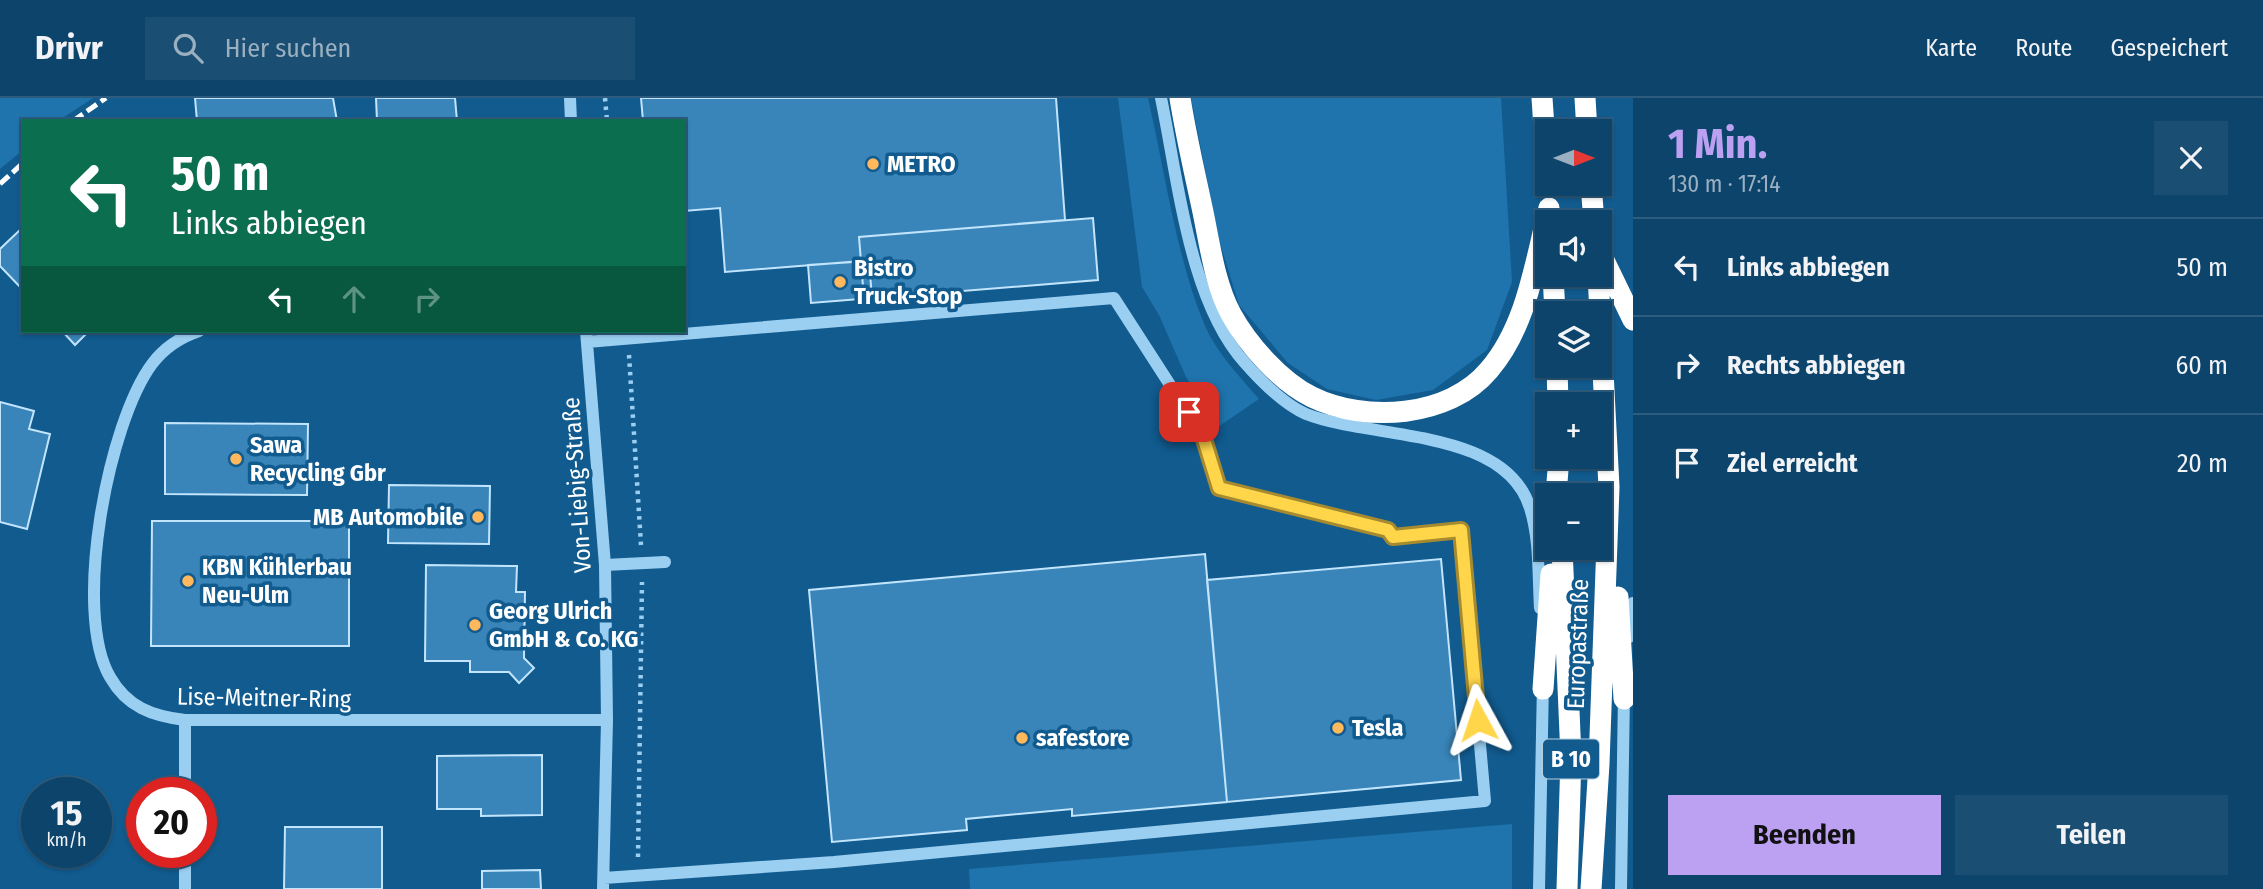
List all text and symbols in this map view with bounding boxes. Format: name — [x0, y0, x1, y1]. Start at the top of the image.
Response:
search box — [145, 17, 635, 80]
text: Drivr — [35, 28, 103, 68]
icon: search — [169, 29, 207, 67]
text: Hier suchen — [225, 33, 351, 64]
text: Karte — [1925, 34, 1977, 62]
text: Route — [2015, 34, 2072, 62]
text: Gespeichert — [2110, 34, 2228, 62]
north arrow — [1535, 119, 1612, 196]
map controls — [1535, 119, 1612, 560]
text: 1 Min. — [1668, 119, 1767, 169]
button: close — [2154, 121, 2228, 195]
text: 50 m — [171, 144, 269, 203]
icon: left — [56, 147, 147, 238]
place label: METRO — [887, 150, 956, 178]
marker: METRO — [865, 156, 881, 172]
text: 130 m · 17:14 — [1668, 170, 1780, 198]
text: Links abbiegen — [171, 204, 367, 242]
button: sound — [1535, 210, 1612, 287]
icon: left — [1668, 248, 1706, 286]
text: Links abbiegen — [1727, 252, 1890, 283]
text: 50 m — [2176, 252, 2228, 283]
place label: Bistro Truck-Stop — [854, 254, 963, 310]
marker: Bistro Truck-Stop — [832, 274, 848, 290]
icon: left — [262, 280, 300, 318]
icon: ahead — [335, 280, 373, 318]
icon: right — [408, 280, 446, 318]
button: layers — [1535, 301, 1612, 378]
icon: right — [1668, 346, 1706, 384]
text: Rechts abbiegen — [1727, 350, 1906, 381]
text: 60 m — [2175, 350, 2228, 381]
pin — [1159, 382, 1219, 442]
button: + — [1535, 392, 1612, 469]
icon: arrive — [1170, 393, 1208, 431]
street label: Von-Liebig-Straße — [557, 396, 597, 574]
place label: Sawa Recycling Gbr — [250, 431, 386, 487]
icon: arrive — [1668, 444, 1706, 482]
text: Ziel erreicht — [1727, 448, 1858, 479]
text: 20 m — [2177, 448, 2228, 479]
marker: Sawa Recycling Gbr — [228, 451, 244, 467]
button: − — [1535, 483, 1612, 560]
place label: MB Automobile — [313, 503, 464, 531]
marker: MB Automobile — [470, 509, 486, 525]
place label: KBN Kühlerbau Neu-Ulm — [202, 553, 352, 609]
marker: KBN Kühlerbau Neu-Ulm — [180, 573, 196, 589]
street label: Europastraße — [1562, 578, 1594, 710]
place label: Georg Ulrich GmbH & Co. KG — [489, 597, 638, 653]
marker: Georg Ulrich GmbH & Co. KG — [467, 617, 483, 633]
street label: Lise-Meitner-Ring — [177, 682, 352, 714]
position arrow — [1441, 683, 1515, 757]
place label: Tesla — [1352, 714, 1404, 742]
marker: Tesla — [1330, 720, 1346, 736]
place label: safestore — [1036, 724, 1130, 752]
marker: safestore — [1014, 730, 1030, 746]
road number: B 10 — [1543, 740, 1599, 778]
speed limit sign: 20 — [126, 777, 217, 868]
text: 15 — [50, 792, 82, 834]
button: Beenden — [1668, 795, 1941, 875]
button: Teilen — [1955, 795, 2228, 875]
text: km/h — [46, 829, 87, 851]

